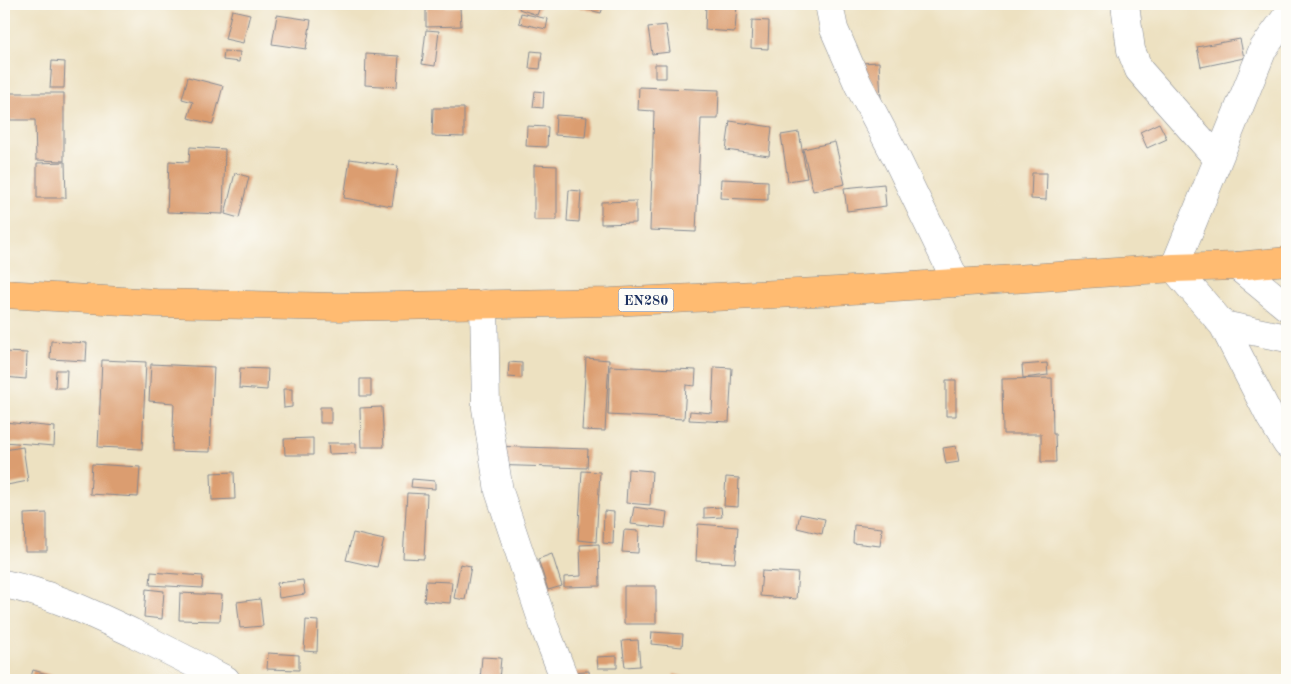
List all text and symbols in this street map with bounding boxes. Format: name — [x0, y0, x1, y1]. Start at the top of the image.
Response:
road number: EN280 — [618, 288, 674, 312]

